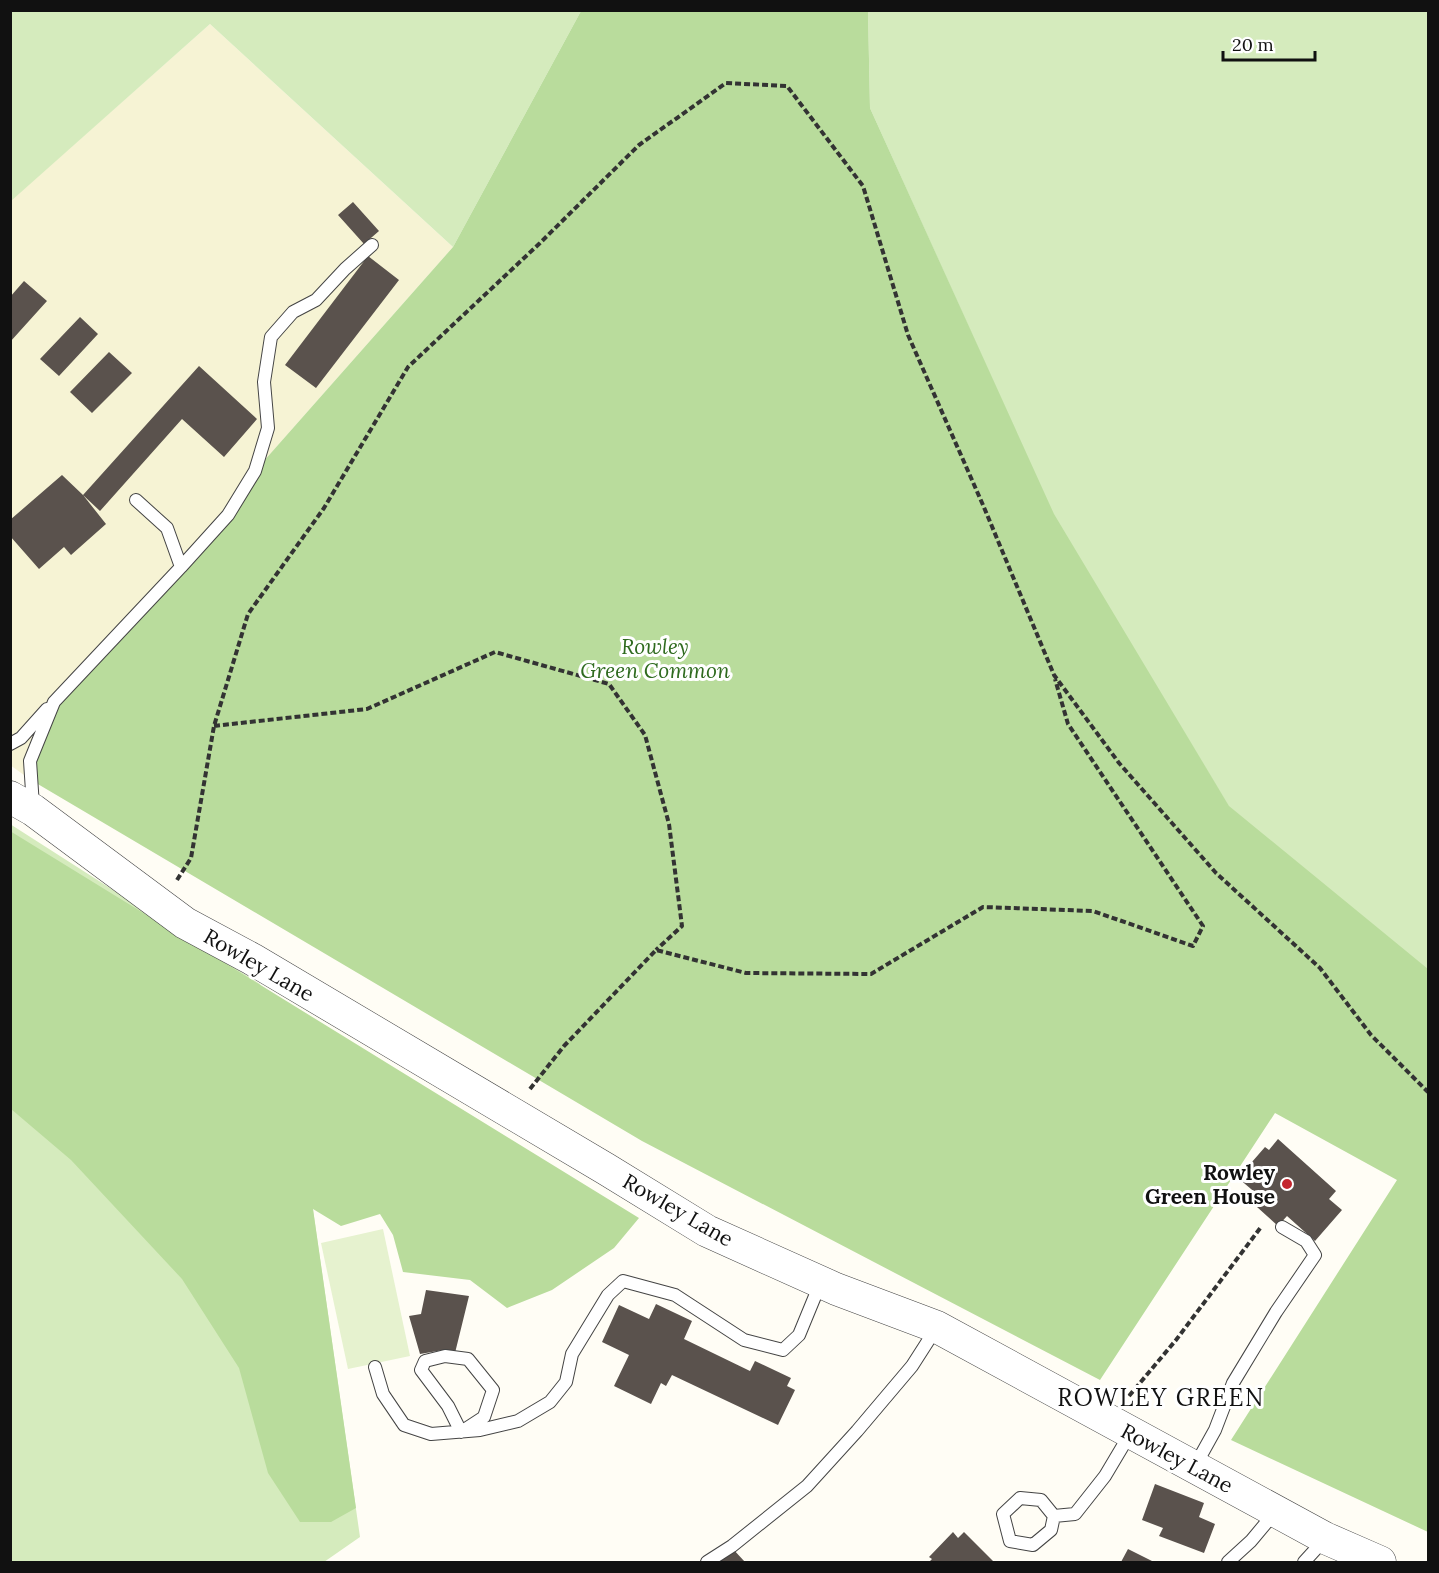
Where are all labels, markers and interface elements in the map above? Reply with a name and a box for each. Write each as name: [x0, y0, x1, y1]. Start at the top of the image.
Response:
scale bar: [1223, 24, 1314, 62]
text: 20 m: [1232, 33, 1274, 56]
park label: Rowley Green Common: [580, 633, 730, 684]
street label: Rowley Lane: [199, 923, 319, 1007]
place label: Rowley Green House: [1145, 1159, 1275, 1210]
street label: Rowley Lane: [618, 1168, 738, 1252]
marker: Rowley Green House: [1280, 1177, 1294, 1191]
district label: ROWLEY GREEN: [1057, 1382, 1265, 1413]
street label: Rowley Lane: [1116, 1417, 1238, 1499]

